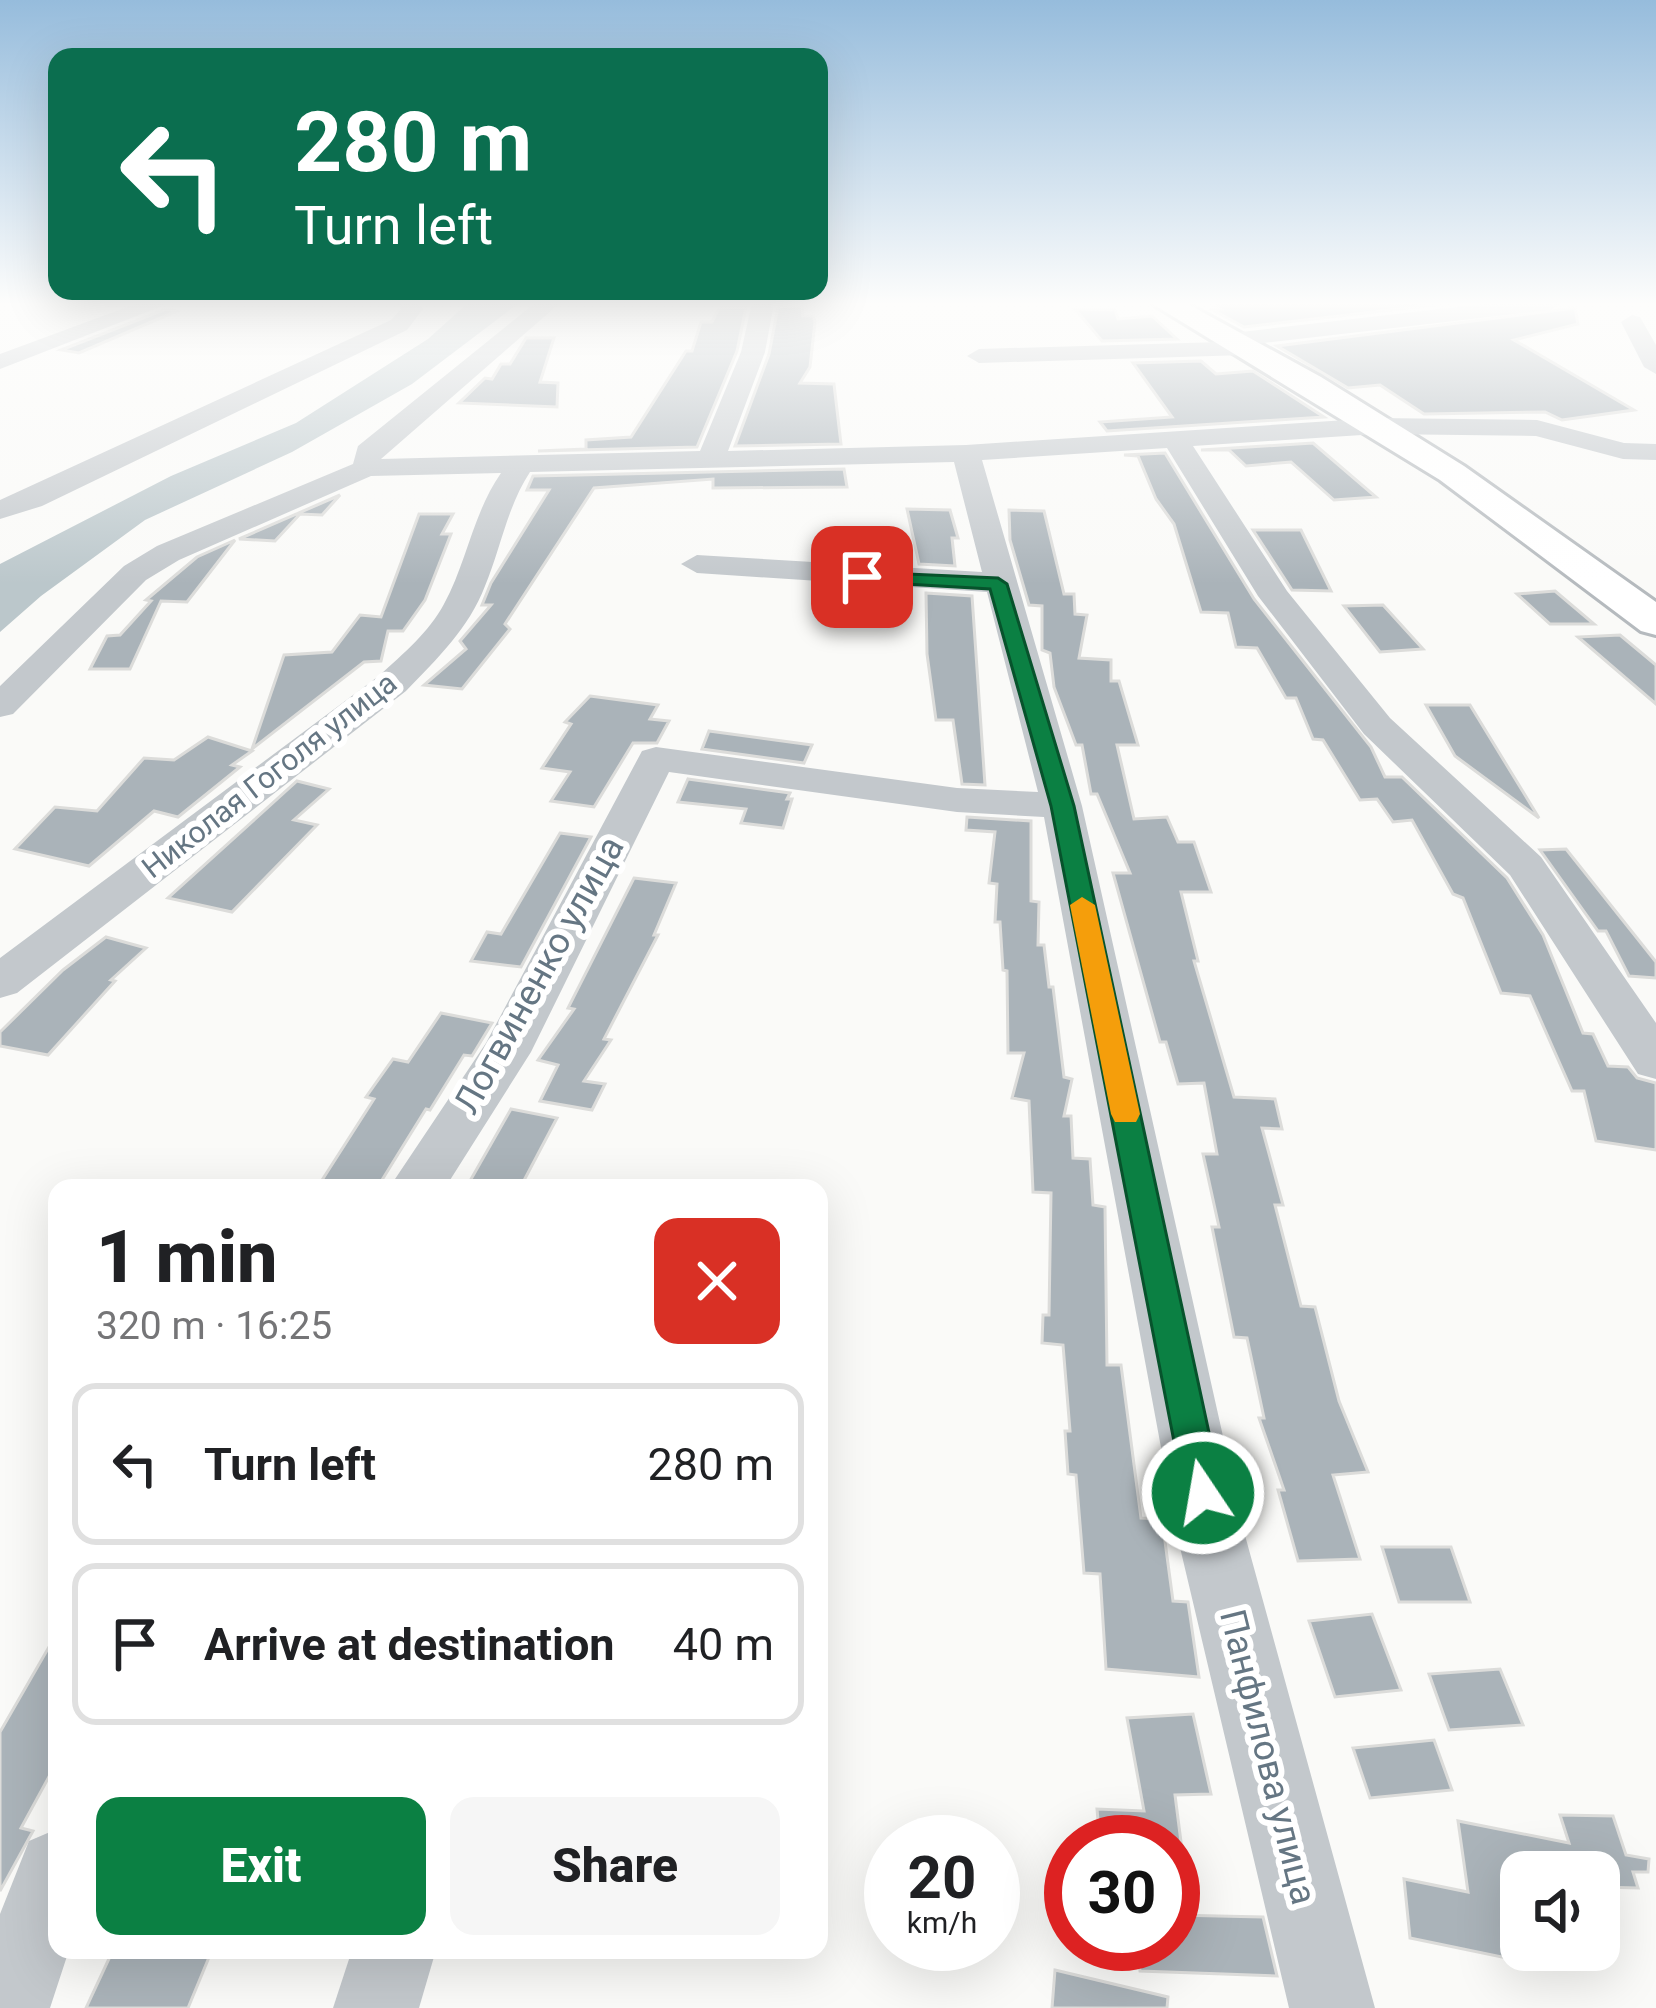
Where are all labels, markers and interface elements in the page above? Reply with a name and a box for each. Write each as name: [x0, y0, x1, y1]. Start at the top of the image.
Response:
text: 280 m: [294, 93, 532, 192]
icon: left: [96, 96, 252, 252]
text: Turn left: [294, 194, 493, 257]
pin: [811, 526, 913, 628]
icon: arrive: [829, 544, 895, 610]
street label: Николая Гоголя улица: [135, 665, 403, 885]
street label: Логвиненко улица: [445, 829, 633, 1121]
text: 1 min: [96, 1215, 278, 1300]
button: close: [654, 1218, 780, 1344]
text: 320 m · 16:25: [96, 1303, 332, 1349]
position arrow: [1140, 1430, 1266, 1556]
icon: left: [102, 1431, 168, 1497]
text: Turn left: [204, 1438, 376, 1491]
text: 280 m: [648, 1438, 774, 1491]
street label: Панфилова улица: [1211, 1605, 1325, 1909]
icon: arrive: [102, 1611, 168, 1677]
text: Arrive at destination: [204, 1618, 615, 1671]
text: 40 m: [673, 1618, 774, 1671]
button: Exit: [96, 1797, 426, 1935]
button: Share: [450, 1797, 780, 1935]
speed limit sign: 30: [1044, 1815, 1200, 1971]
text: 20: [908, 1842, 976, 1913]
map controls: [1500, 1851, 1620, 1971]
button: sound: [1500, 1851, 1620, 1971]
text: km/h: [907, 1905, 977, 1940]

